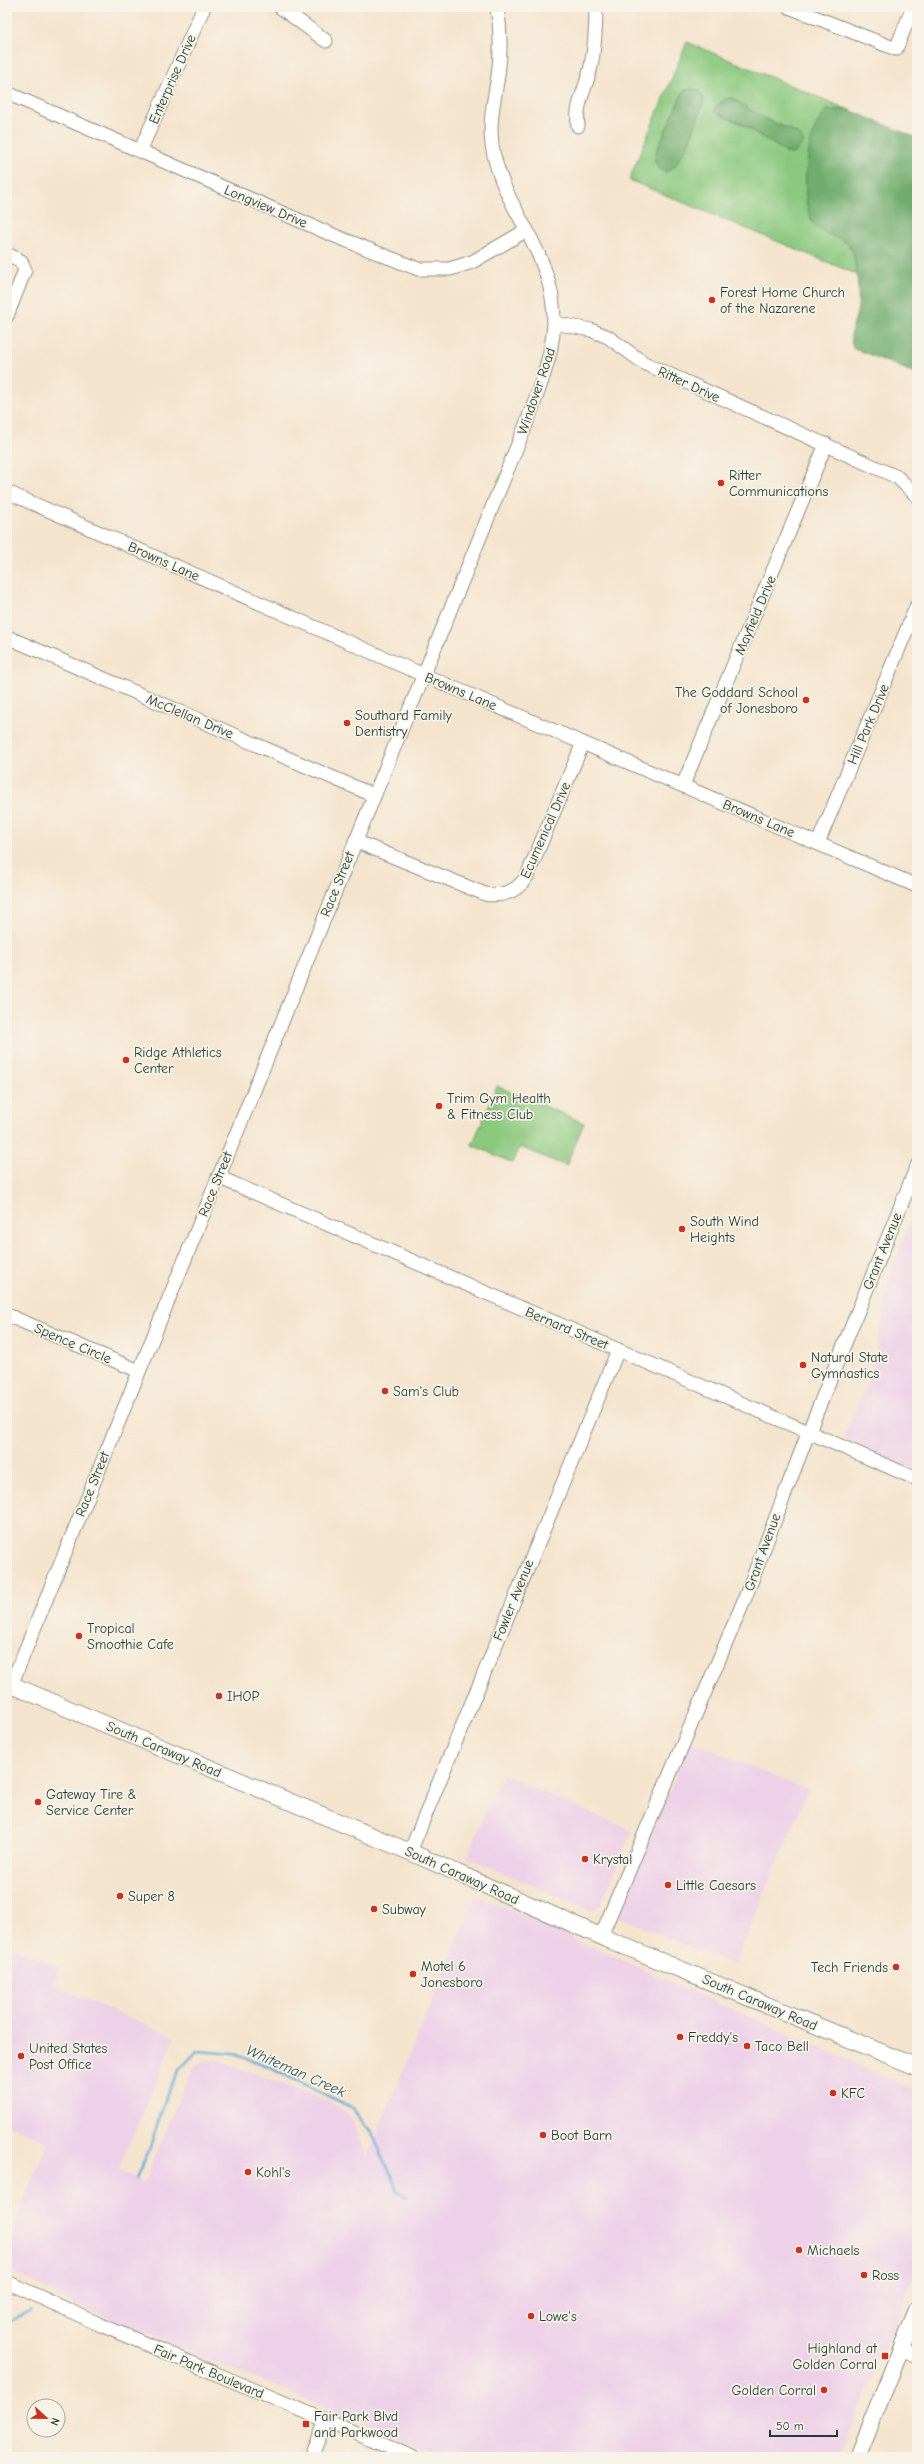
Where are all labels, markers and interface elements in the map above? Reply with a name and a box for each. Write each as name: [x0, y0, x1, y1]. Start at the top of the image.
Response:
street label: Enterprise Drive: [145, 32, 200, 127]
street label: Longview Drive: [222, 181, 310, 232]
place label: Forest Home Church of the Nazarene: [720, 284, 845, 317]
marker: Forest Home Church of the Nazarene: [707, 295, 717, 305]
street label: Windover Road: [514, 345, 559, 437]
street label: Ritter Drive: [655, 363, 723, 406]
place label: Ritter Communications: [729, 467, 829, 500]
marker: Ritter Communications: [716, 478, 726, 488]
street label: Browns Lane: [125, 538, 202, 585]
street label: Mayfield Drive: [731, 573, 780, 657]
street label: Browns Lane: [422, 669, 499, 714]
street label: Hill Park Drive: [844, 681, 893, 767]
place label: The Goddard School of Jonesboro: [675, 684, 798, 717]
street label: McClellan Drive: [144, 690, 236, 742]
marker: The Goddard School of Jonesboro: [801, 695, 811, 705]
place label: Southard Family Dentistry: [355, 707, 453, 740]
marker: Southard Family Dentistry: [342, 718, 352, 728]
street label: Ecumenical Drive: [517, 779, 574, 881]
street label: Browns Lane: [720, 796, 797, 841]
street label: Race Street: [317, 848, 359, 919]
place label: Ridge Athletics Center: [134, 1044, 222, 1077]
marker: Ridge Athletics Center: [121, 1055, 131, 1065]
place label: Trim Gym Health & Fitness Club: [447, 1090, 551, 1123]
marker: Trim Gym Health & Fitness Club: [434, 1101, 444, 1111]
street label: Race Street: [195, 1148, 237, 1219]
street label: Grant Avenue: [859, 1210, 906, 1292]
place label: South Wind Heights: [690, 1213, 759, 1246]
marker: South Wind Heights: [677, 1224, 687, 1234]
street label: Bernard Street: [523, 1303, 612, 1354]
street label: Spence Circle: [32, 1320, 114, 1367]
place label: Natural State Gymnastics: [811, 1349, 888, 1382]
marker: Natural State Gymnastics: [798, 1360, 808, 1370]
place label: Sam's Club: [393, 1383, 459, 1400]
marker: Sam's Club: [380, 1386, 390, 1396]
street label: Race Street: [72, 1448, 114, 1519]
street label: Grant Avenue: [741, 1511, 784, 1593]
street label: Fowler Avenue: [489, 1557, 537, 1643]
place label: Tropical Smoothie Cafe: [87, 1620, 174, 1653]
marker: Tropical Smoothie Cafe: [74, 1631, 84, 1641]
place label: IHOP: [227, 1688, 260, 1705]
marker: IHOP: [214, 1691, 224, 1701]
street label: South Caraway Road: [104, 1718, 224, 1781]
place label: Gateway Tire & Service Center: [46, 1786, 137, 1819]
marker: Gateway Tire & Service Center: [33, 1797, 43, 1807]
street label: South Caraway Road: [402, 1843, 522, 1908]
place label: Krystal: [593, 1851, 632, 1868]
marker: Krystal: [580, 1854, 590, 1864]
place label: Little Caesars: [676, 1877, 756, 1894]
marker: Little Caesars: [663, 1880, 673, 1890]
place label: Super 8: [128, 1888, 175, 1905]
marker: Super 8: [115, 1891, 125, 1901]
place label: Subway: [382, 1901, 427, 1918]
marker: Subway: [369, 1904, 379, 1914]
place label: Motel 6 Jonesboro: [421, 1958, 483, 1991]
place label: Tech Friends: [811, 1959, 888, 1976]
marker: Tech Friends: [891, 1962, 901, 1972]
marker: Motel 6 Jonesboro: [408, 1969, 418, 1979]
street label: South Caraway Road: [700, 1971, 820, 2034]
place label: Freddy's: [688, 2029, 738, 2046]
marker: Freddy's: [675, 2032, 685, 2042]
place label: Taco Bell: [755, 2038, 809, 2055]
place label: United States Post Office: [29, 2040, 107, 2073]
water label: Whiteman Creek: [243, 2041, 349, 2101]
marker: Taco Bell: [742, 2041, 752, 2051]
marker: United States Post Office: [16, 2051, 26, 2061]
place label: KFC: [841, 2085, 866, 2102]
marker: KFC: [828, 2088, 838, 2098]
place label: Boot Barn: [551, 2127, 612, 2144]
marker: Boot Barn: [538, 2130, 548, 2140]
place label: Kohl's: [256, 2164, 291, 2181]
marker: Kohl's: [243, 2167, 253, 2177]
place label: Michaels: [807, 2242, 859, 2259]
marker: Michaels: [794, 2245, 804, 2255]
place label: Ross: [872, 2267, 899, 2284]
marker: Ross: [859, 2270, 869, 2280]
place label: Lowe's: [539, 2308, 577, 2325]
marker: Lowe's: [526, 2311, 536, 2321]
place label: Highland at Golden Corral: [793, 2340, 878, 2373]
street label: Fair Park Boulevard: [151, 2341, 266, 2402]
marker: Highland at Golden Corral: [880, 2351, 890, 2361]
place label: Golden Corral: [732, 2382, 816, 2399]
marker: Golden Corral: [819, 2385, 829, 2395]
north arrow: [26, 2398, 66, 2438]
place label: Fair Park Blvd and Parkwood: [314, 2408, 398, 2441]
scale bar: [770, 2412, 837, 2438]
text: N: [47, 2416, 62, 2427]
marker: Fair Park Blvd and Parkwood: [301, 2419, 311, 2429]
text: 50 m: [776, 2419, 804, 2433]

